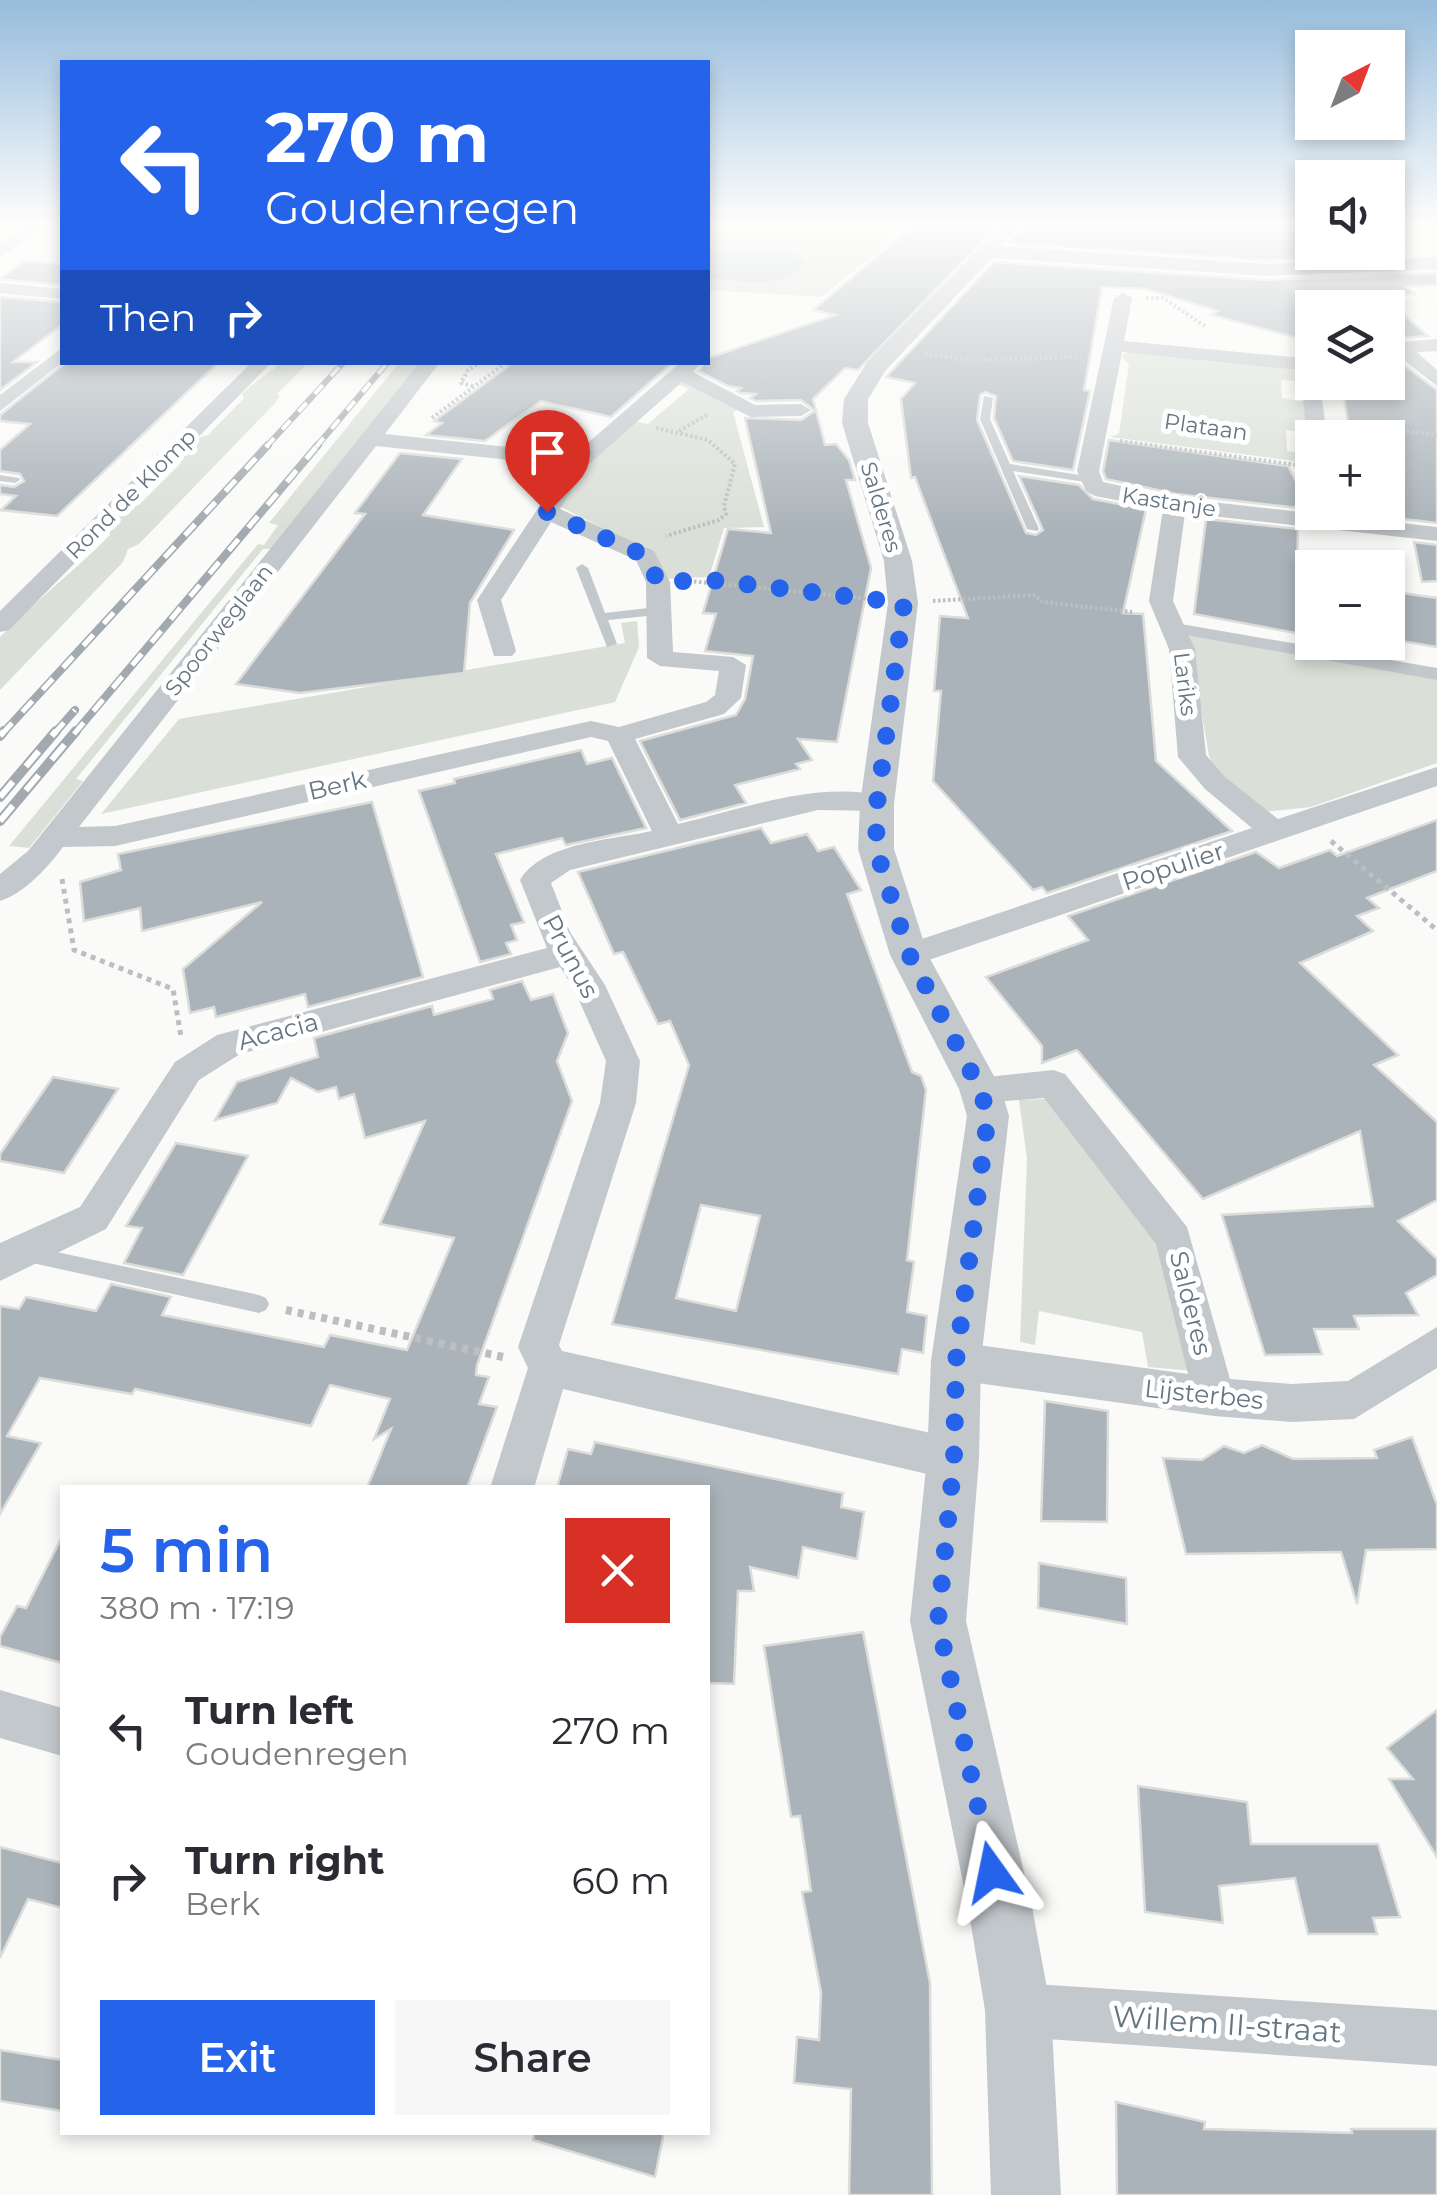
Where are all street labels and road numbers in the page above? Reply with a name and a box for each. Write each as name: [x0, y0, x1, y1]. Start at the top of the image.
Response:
street label: Plataan: [1163, 408, 1249, 446]
street label: Rond de Klomp: [60, 423, 202, 565]
street label: Salderes: [854, 458, 908, 556]
street label: Kastanje: [1120, 481, 1218, 523]
street label: Spoorweglaan: [159, 559, 279, 701]
street label: Lariks: [1168, 651, 1202, 718]
street label: Berk: [305, 764, 369, 806]
street label: Populier: [1118, 835, 1228, 897]
street label: Prunus: [537, 909, 605, 1003]
street label: Acacia: [235, 1006, 321, 1056]
street label: Salderes: [1164, 1248, 1218, 1358]
street label: Lijsterbes: [1143, 1373, 1265, 1415]
street label: Willem II-straat: [1111, 1998, 1343, 2050]

